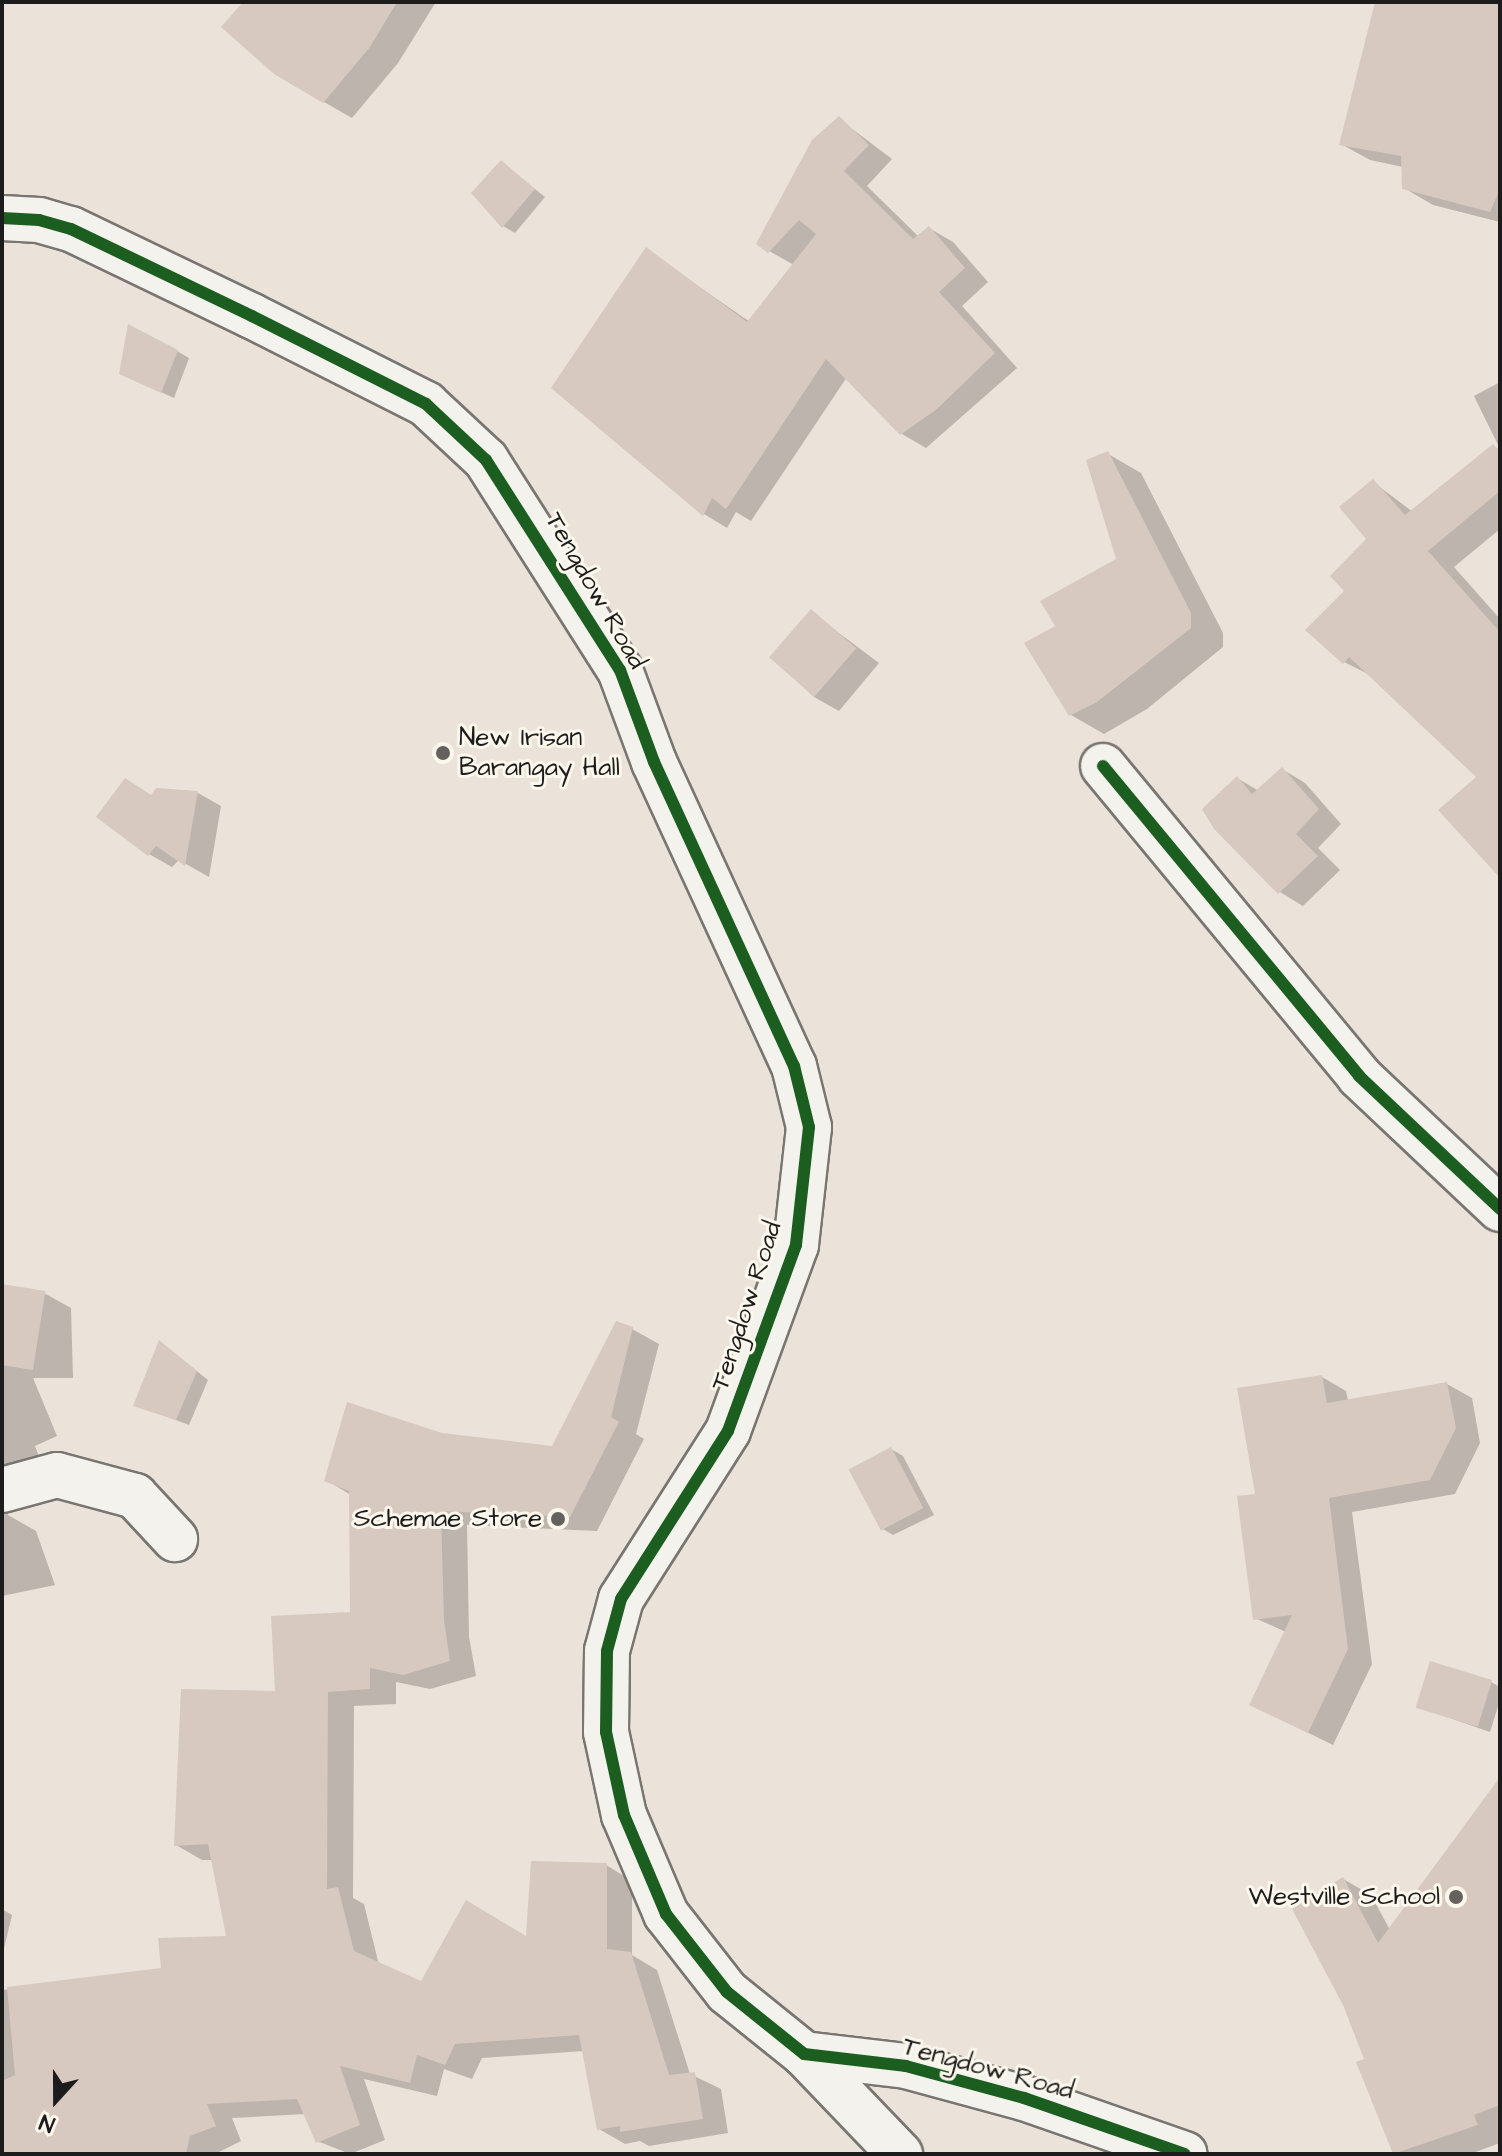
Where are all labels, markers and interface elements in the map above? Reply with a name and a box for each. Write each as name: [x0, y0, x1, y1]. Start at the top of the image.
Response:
street label: Tengdow Road: [538, 507, 652, 675]
place label: New Irisan Barangay Hall: [459, 722, 620, 784]
marker: New Irisan Barangay Hall: [434, 744, 452, 762]
street label: Tengdow Road: [705, 1218, 789, 1394]
place label: Schemae Store: [354, 1503, 542, 1535]
marker: Schemae Store: [549, 1510, 567, 1528]
place label: Westville School: [1248, 1881, 1440, 1913]
marker: Westville School: [1447, 1888, 1465, 1906]
street label: Tengdow Road: [899, 2031, 1077, 2107]
north arrow: [16, 2060, 96, 2140]
text: N: [35, 2106, 59, 2140]

